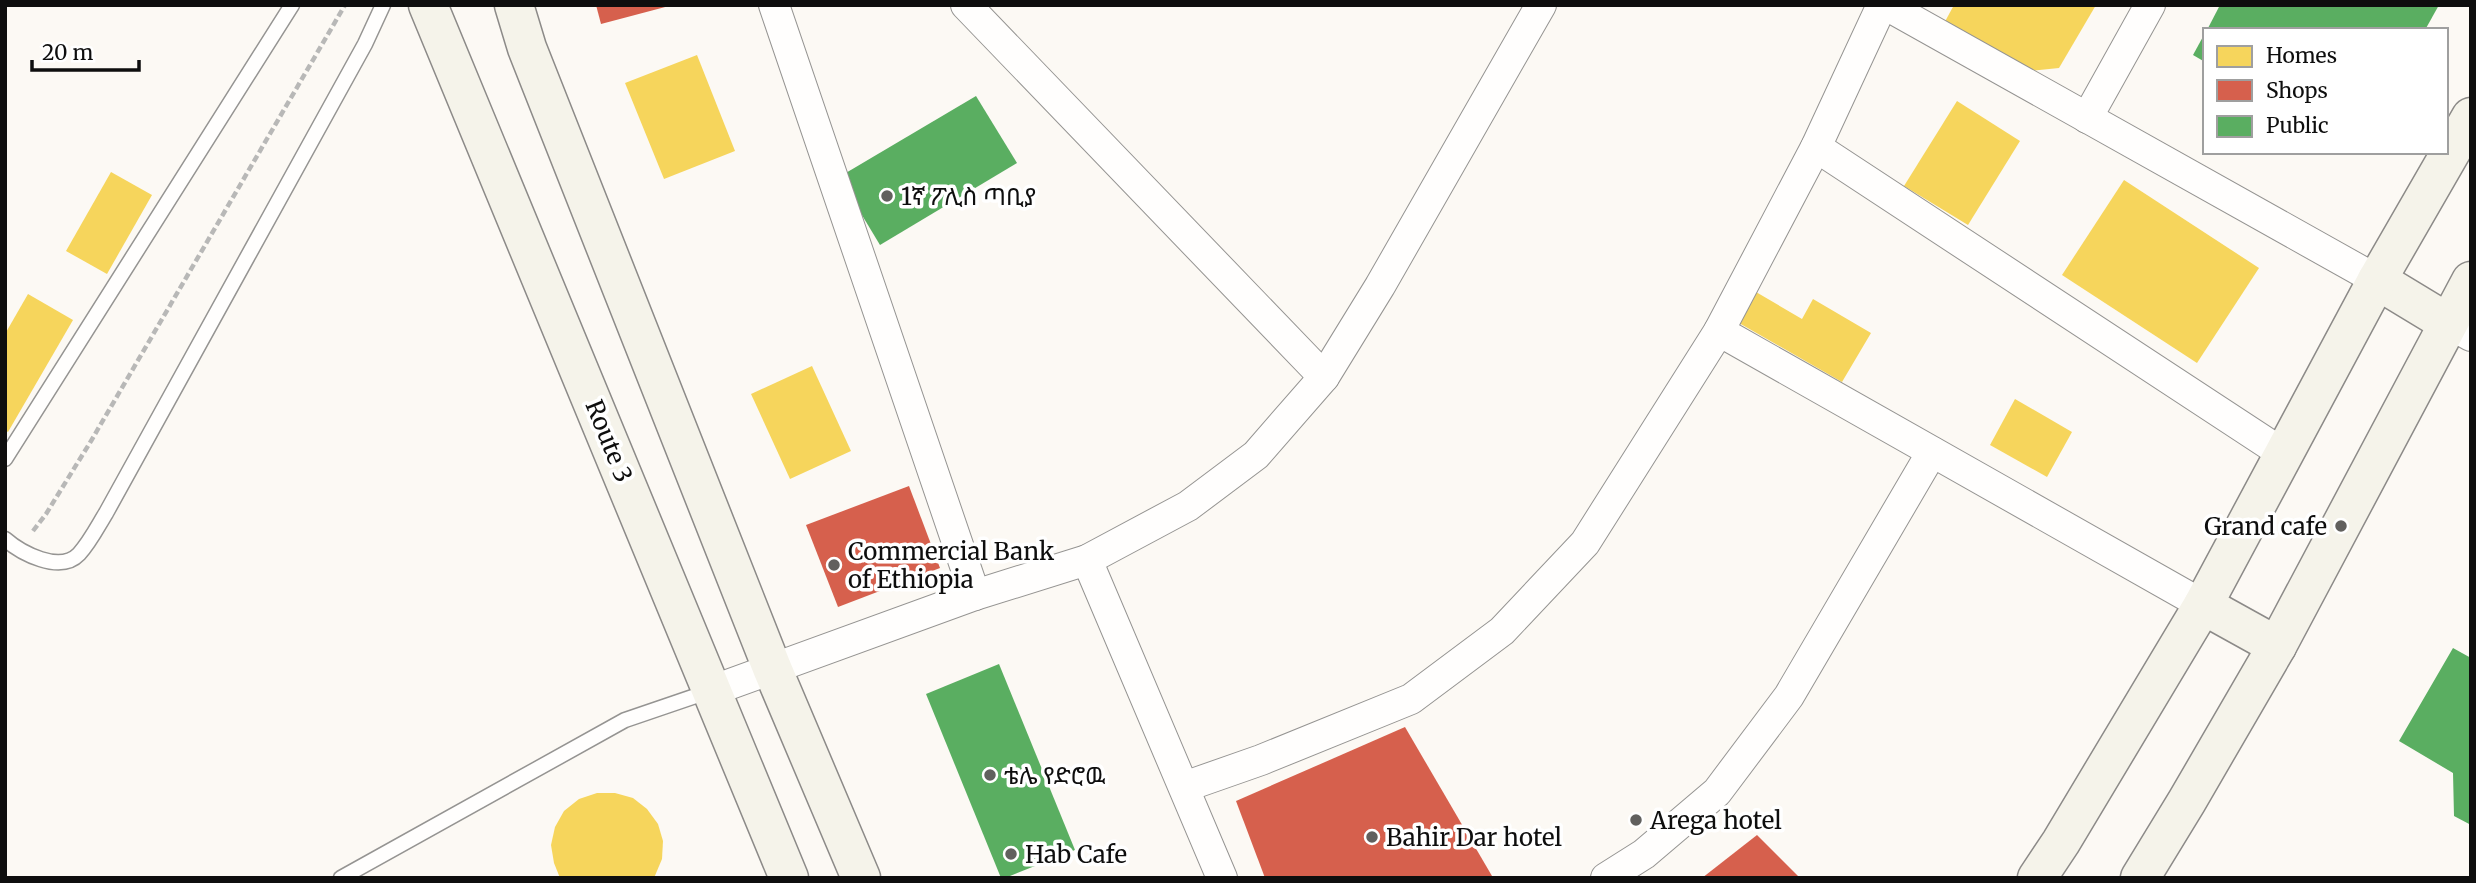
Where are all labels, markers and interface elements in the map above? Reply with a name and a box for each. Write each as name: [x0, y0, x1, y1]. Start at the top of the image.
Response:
scale bar: [32, 28, 138, 72]
legend: [2203, 28, 2448, 154]
text: 20 m: [42, 39, 94, 66]
text: Homes: [2266, 42, 2337, 69]
text: Shops: [2266, 77, 2328, 104]
text: Public: [2266, 112, 2329, 139]
place label: 1ኛ ፖሊስ ጣቢያ: [901, 181, 1036, 212]
marker: 1ኛ ፖሊስ ጣቢያ: [879, 188, 895, 204]
street label: Route 3: [578, 395, 640, 487]
place label: Grand cafe: [2204, 511, 2327, 542]
marker: Grand cafe: [2333, 518, 2349, 534]
place label: Commercial Bank of Ethiopia: [848, 536, 1055, 595]
marker: Commercial Bank of Ethiopia: [826, 557, 842, 573]
place label: ቴሌ የድሮዉ: [1004, 760, 1106, 791]
marker: ቴሌ የድሮዉ: [982, 767, 998, 783]
place label: Arega hotel: [1649, 805, 1782, 836]
marker: Arega hotel: [1628, 812, 1644, 828]
place label: Bahir Dar hotel: [1386, 822, 1562, 853]
marker: Bahir Dar hotel: [1364, 829, 1380, 845]
place label: Hab Cafe: [1025, 839, 1127, 870]
marker: Hab Cafe: [1003, 846, 1019, 862]

